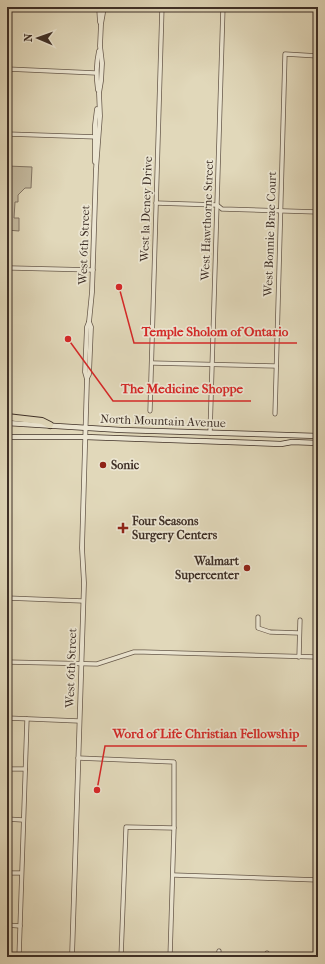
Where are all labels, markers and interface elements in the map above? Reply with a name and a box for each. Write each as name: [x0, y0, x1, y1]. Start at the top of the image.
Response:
north arrow: [18, 18, 58, 58]
text: N: [22, 33, 35, 42]
street label: West la Deney Drive: [137, 156, 155, 263]
street label: West Hawthorne Street: [198, 159, 216, 282]
street label: West Bonnie Brae Court: [261, 170, 279, 298]
street label: West 6th Street: [76, 204, 92, 286]
callout: Temple Sholom of Ontario: [134, 318, 297, 343]
text: Temple Sholom of Ontario: [141, 324, 289, 340]
callout: The Medicine Shoppe: [113, 376, 251, 401]
text: The Medicine Shoppe: [120, 381, 243, 397]
street label: North Mountain Avenue: [100, 412, 226, 430]
place label: Sonic: [111, 458, 140, 472]
marker: Sonic: [98, 460, 108, 470]
place label: Four Seasons Surgery Centers: [131, 514, 218, 543]
marker: Four Seasons Surgery Centers: [117, 522, 129, 534]
place label: Walmart Supercenter: [175, 554, 240, 583]
marker: Walmart Supercenter: [242, 563, 252, 573]
street label: West 6th Street: [63, 627, 79, 709]
callout: Word of Life Christian Fellowship: [105, 721, 307, 746]
text: Word of Life Christian Fellowship: [112, 726, 299, 742]

